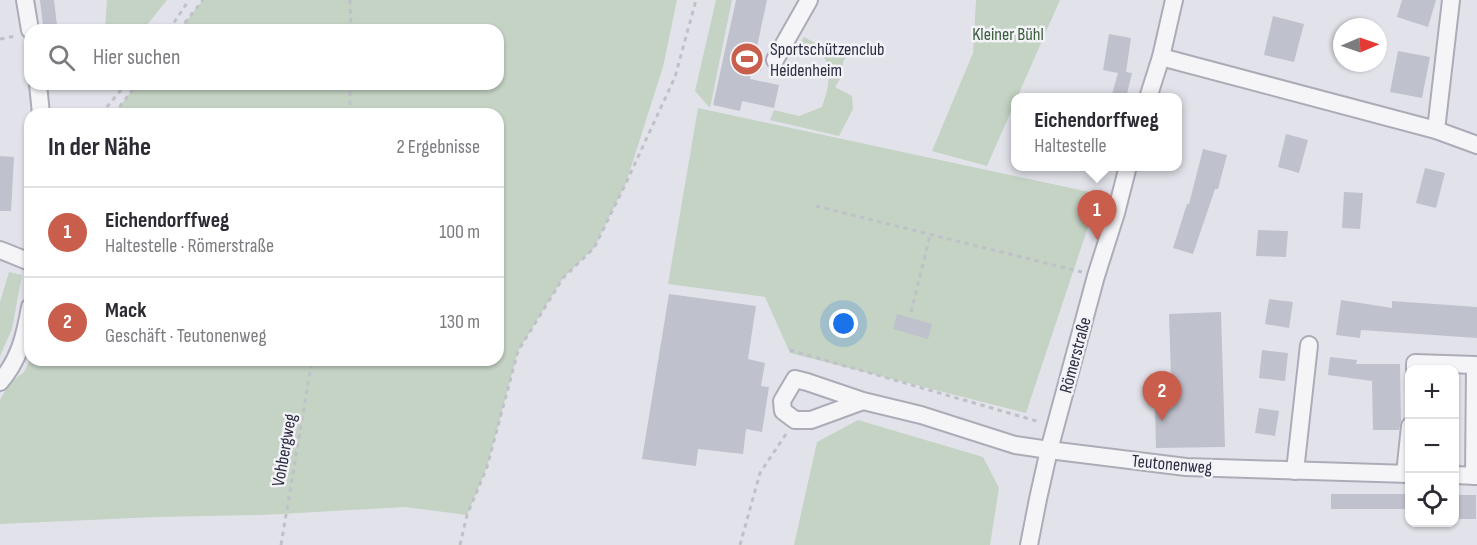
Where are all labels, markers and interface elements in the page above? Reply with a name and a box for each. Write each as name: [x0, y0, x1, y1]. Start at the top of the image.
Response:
north arrow: [1333, 18, 1387, 72]
search box: [24, 24, 504, 90]
park label: Kleiner Bühl: [972, 24, 1044, 45]
place label: Sportschützenclub Heidenheim: [770, 39, 885, 81]
icon: search: [45, 41, 78, 74]
sports icon: Sportschützenclub Heidenheim: [729, 41, 765, 77]
text: Hier suchen: [93, 44, 181, 71]
popup: [1011, 93, 1182, 171]
text: Eichendorffweg: [1034, 107, 1159, 134]
text: In der Nähe: [48, 132, 151, 163]
text: Haltestelle: [1034, 134, 1107, 158]
text: 2 Ergebnisse: [396, 135, 480, 159]
pin: 1: [1078, 190, 1116, 240]
text: Eichendorffweg: [105, 207, 229, 234]
text: 1: [64, 220, 71, 244]
text: 100 m: [439, 220, 480, 244]
text: Haltestelle · Römerstraße: [105, 234, 274, 258]
text: Mack: [105, 297, 146, 324]
your location: [829, 309, 858, 338]
text: 2: [63, 310, 72, 334]
text: 130 m: [440, 310, 480, 334]
street label: Römerstraße: [1055, 315, 1096, 395]
text: Geschäft · Teutonenweg: [105, 324, 266, 348]
map controls: [1405, 365, 1459, 527]
button: +: [1405, 365, 1459, 419]
pin: 2: [1142, 372, 1182, 421]
street label: Vohbergweg: [268, 412, 301, 488]
button: −: [1405, 419, 1459, 473]
street label: Teutonenweg: [1131, 451, 1213, 478]
button: locate: [1405, 473, 1459, 527]

